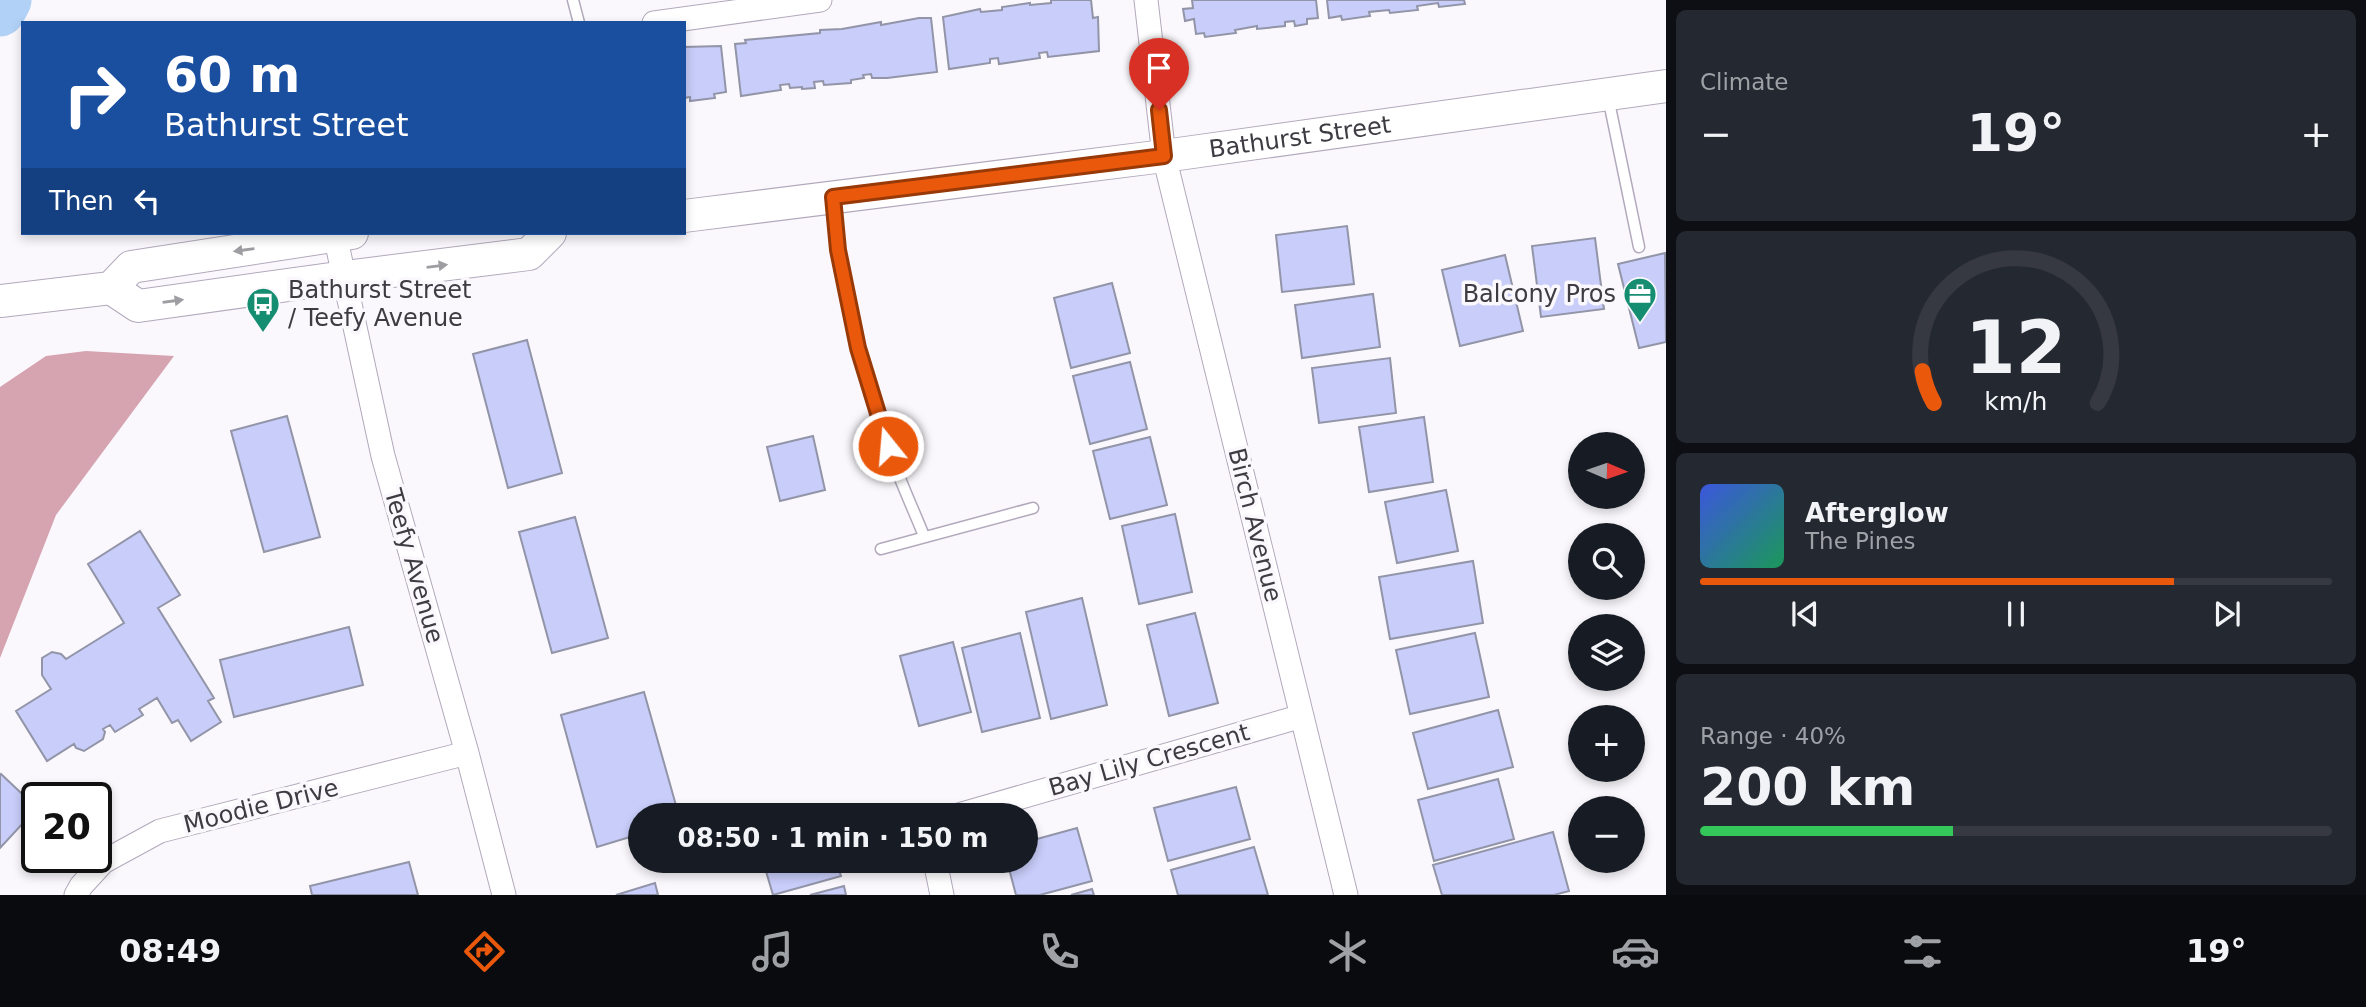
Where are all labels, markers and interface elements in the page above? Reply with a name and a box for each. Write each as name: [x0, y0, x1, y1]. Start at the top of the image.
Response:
pin: [1129, 38, 1189, 110]
text: 60 m: [164, 47, 300, 104]
icon: right: [49, 49, 140, 140]
icon: arrive: [1140, 49, 1178, 87]
text: Climate: [1700, 69, 1789, 95]
text: 19°: [1967, 103, 2065, 163]
text: Bathurst Street: [164, 106, 408, 144]
street label: Bathurst Street: [1207, 111, 1393, 164]
text: −: [1700, 112, 1732, 156]
text: +: [2300, 112, 2332, 156]
icon: left: [128, 182, 166, 220]
text: Then: [49, 186, 114, 216]
one-way arrow: [233, 245, 255, 256]
one-way arrow: [426, 260, 448, 271]
office icon: Balcony Pros: [1621, 275, 1659, 324]
place label: Bathurst Street / Teefy Avenue: [288, 276, 471, 332]
place label: Balcony Pros: [1463, 280, 1616, 308]
bus stop icon: Bathurst Street / Teefy Avenue: [244, 285, 282, 334]
one-way arrow: [162, 296, 184, 307]
text: 12: [1965, 305, 2067, 390]
text: km/h: [1984, 387, 2048, 416]
position arrow: [851, 409, 925, 483]
north arrow: [1568, 432, 1645, 509]
map controls: [1568, 432, 1645, 873]
street label: Birch Avenue: [1222, 445, 1288, 605]
street label: Teefy Avenue: [378, 485, 449, 646]
text: Afterglow: [1805, 498, 1949, 528]
button: search: [1568, 523, 1645, 600]
text: The Pines: [1805, 528, 1916, 554]
icon: previous: [1786, 595, 1824, 633]
icon: pause: [1997, 595, 2035, 633]
icon: next: [2208, 595, 2246, 633]
button: layers: [1568, 614, 1645, 691]
button: +: [1568, 705, 1645, 782]
street label: Bay Lily Crescent: [1045, 718, 1253, 802]
text: Range · 40%: [1700, 723, 1846, 749]
text: 200 km: [1700, 757, 1915, 817]
street label: Moodie Drive: [181, 773, 341, 839]
speed limit sign: 20: [21, 782, 112, 873]
button: −: [1568, 796, 1645, 873]
text: 08:50 · 1 min · 150 m: [678, 823, 988, 853]
icon: directions: [460, 927, 509, 976]
icon: music: [748, 927, 797, 976]
icon: phone: [1035, 927, 1084, 976]
icon: climate: [1323, 927, 1372, 976]
icon: car: [1611, 927, 1660, 976]
icon: filters: [1898, 927, 1947, 976]
text: 08:49: [119, 932, 221, 970]
text: 19°: [2186, 932, 2247, 970]

